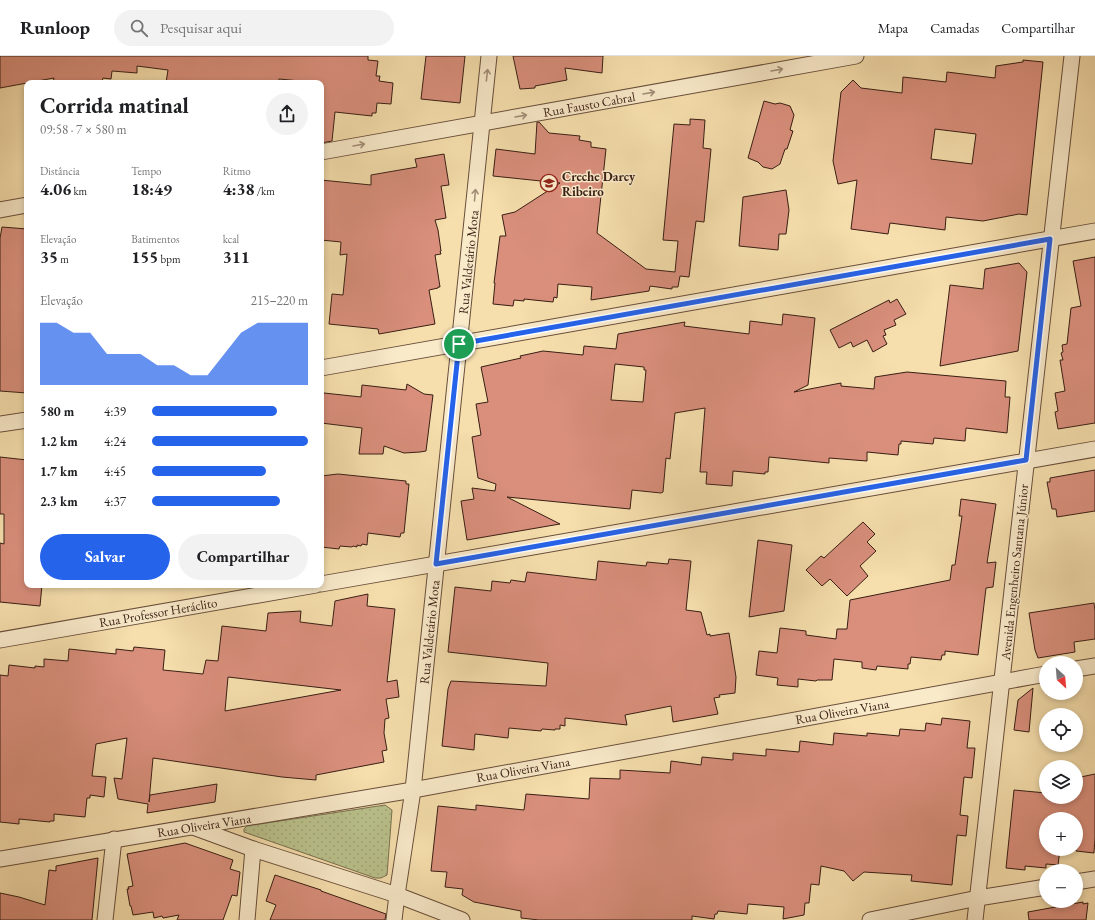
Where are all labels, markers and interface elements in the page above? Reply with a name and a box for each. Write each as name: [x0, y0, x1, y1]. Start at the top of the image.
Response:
search box: [114, 10, 394, 46]
text: Runloop: [20, 15, 90, 40]
icon: search: [128, 17, 150, 39]
text: Pesquisar aqui: [160, 18, 242, 37]
text: Mapa: [878, 19, 908, 37]
text: Camadas: [930, 19, 979, 37]
text: Compartilhar: [1001, 19, 1075, 37]
one-way arrow: [770, 66, 783, 74]
one-way arrow: [484, 69, 491, 82]
street label: Rua Fausto Cabral: [542, 88, 637, 121]
one-way arrow: [642, 89, 655, 97]
text: Corrida matinal: [40, 91, 189, 120]
button: share: [266, 93, 308, 135]
one-way arrow: [514, 112, 527, 120]
text: 09:58 · 7 × 580 m: [40, 121, 127, 138]
one-way arrow: [352, 141, 365, 149]
text: Distância: [40, 164, 80, 178]
text: Tempo: [131, 164, 162, 178]
text: Ritmo: [223, 164, 251, 178]
place label: Creche Darcy Ribeiro: [562, 168, 636, 200]
school or university icon: Creche Darcy Ribeiro: [539, 173, 559, 193]
text: 4.06: [40, 178, 71, 200]
text: 18:49: [131, 178, 172, 200]
text: 4:38: [223, 178, 254, 200]
text: km: [71, 184, 87, 198]
text: /km: [254, 184, 275, 198]
one-way arrow: [472, 189, 479, 202]
street label: Rua Valdetário Mota: [455, 209, 482, 315]
text: Elevação: [40, 232, 76, 246]
text: Batimentos: [131, 232, 179, 246]
text: kcal: [223, 232, 239, 246]
text: 35: [40, 246, 58, 268]
text: 155: [131, 246, 158, 268]
text: 311: [223, 246, 250, 268]
text: m: [58, 252, 69, 266]
text: bpm: [158, 252, 180, 266]
text: Elevação: [40, 292, 83, 309]
text: 215–220 m: [251, 292, 308, 309]
pin: [442, 327, 476, 361]
icon: arrive: [448, 333, 470, 355]
text: 580 m: [40, 403, 74, 420]
text: 4:39: [104, 403, 126, 420]
text: 1.2 km: [40, 433, 78, 450]
text: 4:24: [104, 433, 126, 450]
text: 1.7 km: [40, 463, 78, 480]
text: 4:45: [104, 463, 126, 480]
street label: Avenida Engenheiro Santana Júnior: [997, 482, 1032, 662]
text: 2.3 km: [40, 493, 78, 510]
text: 4:37: [104, 493, 126, 510]
button: Salvar: [40, 534, 170, 580]
button: Compartilhar: [178, 534, 308, 580]
street label: Rua Valdetário Mota: [416, 579, 443, 685]
street label: Rua Professor Heráclito: [98, 594, 219, 631]
north arrow: [1039, 656, 1083, 700]
map controls: [1039, 656, 1083, 908]
street label: Rua Oliveira Viana: [794, 695, 891, 728]
button: locate: [1039, 708, 1083, 752]
street label: Rua Oliveira Viana: [475, 753, 572, 786]
button: layers: [1039, 760, 1083, 804]
street label: Rua Oliveira Viana: [156, 810, 253, 841]
button: +: [1039, 812, 1083, 856]
button: −: [1039, 864, 1083, 908]

